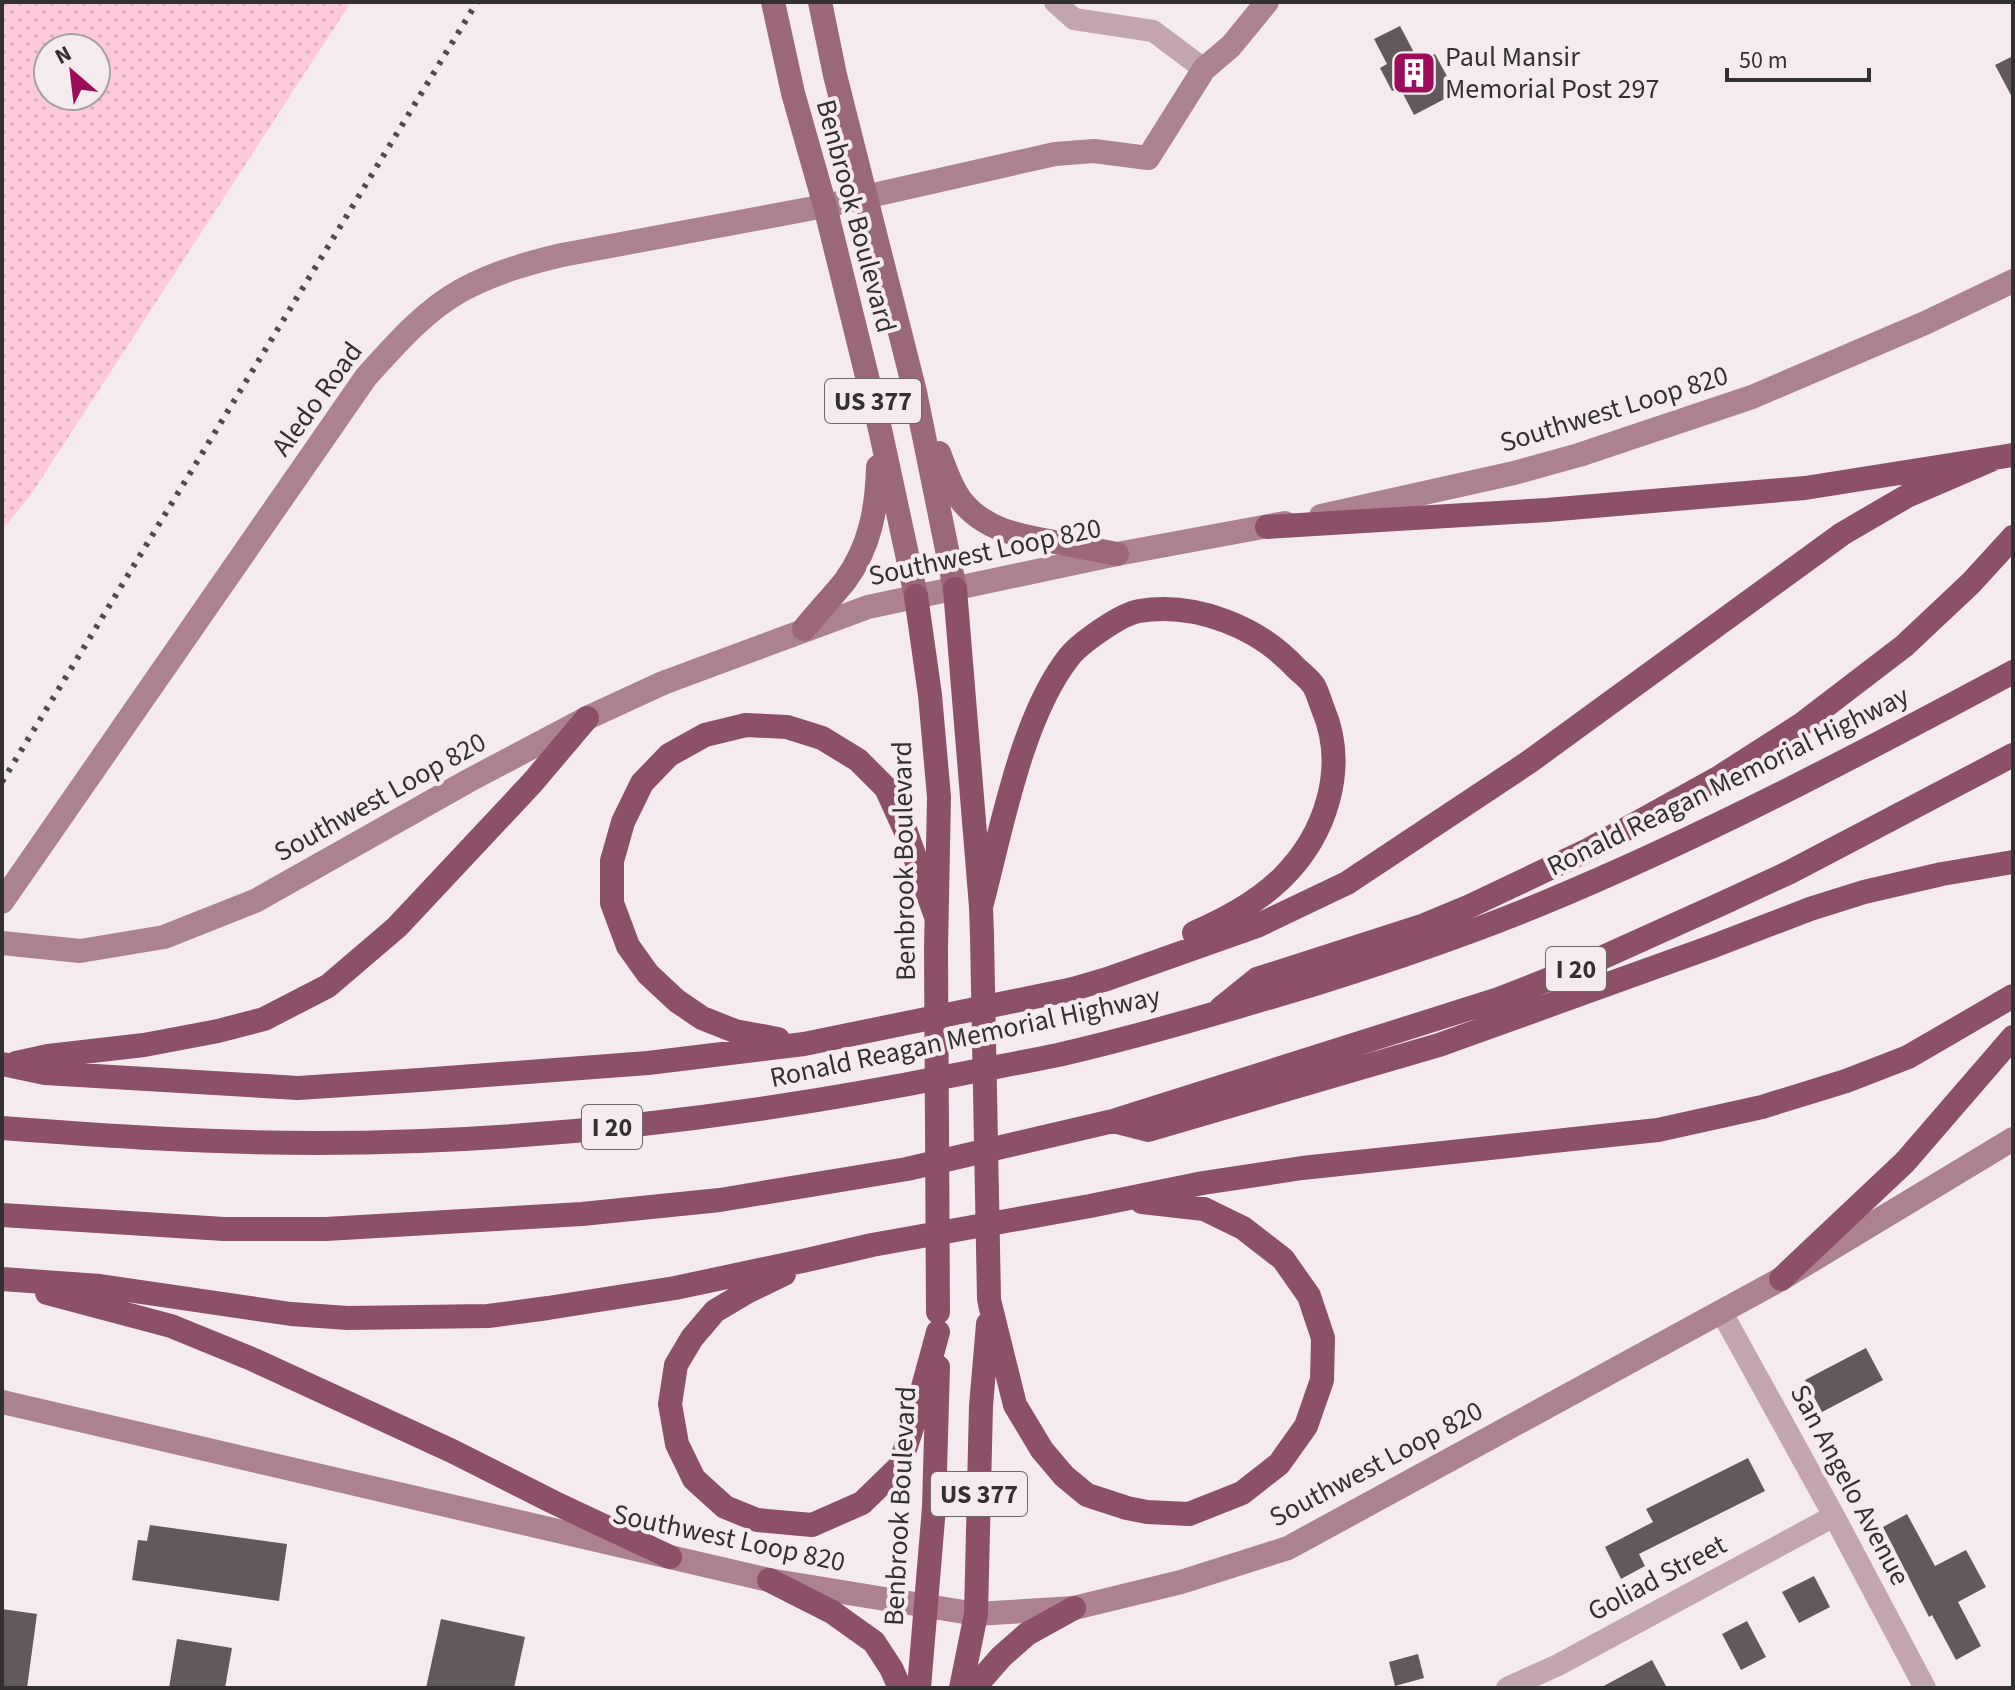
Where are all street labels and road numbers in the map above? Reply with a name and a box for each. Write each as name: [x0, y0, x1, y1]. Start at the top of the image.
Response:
street label: Benbrook Boulevard: [806, 95, 906, 337]
street label: Aledo Road: [262, 334, 372, 464]
street label: Southwest Loop 820: [1495, 355, 1733, 463]
road number: US 377: [825, 379, 921, 423]
street label: Southwest Loop 820: [865, 508, 1105, 596]
street label: Ronald Reagan Memorial Highway: [1540, 676, 1916, 886]
street label: Southwest Loop 820: [267, 722, 493, 872]
street label: Benbrook Boulevard: [882, 741, 926, 981]
road number: I 20: [1546, 947, 1606, 991]
street label: Ronald Reagan Memorial Highway: [766, 976, 1164, 1098]
road number: I 20: [582, 1105, 642, 1149]
street label: San Angelo Avenue: [1780, 1377, 1920, 1593]
street label: Benbrook Boulevard: [874, 1385, 926, 1627]
street label: Southwest Loop 820: [1262, 1391, 1490, 1537]
road number: US 377: [931, 1472, 1027, 1516]
street label: Southwest Loop 820: [609, 1494, 849, 1582]
street label: Goliad Street: [1581, 1524, 1734, 1631]

